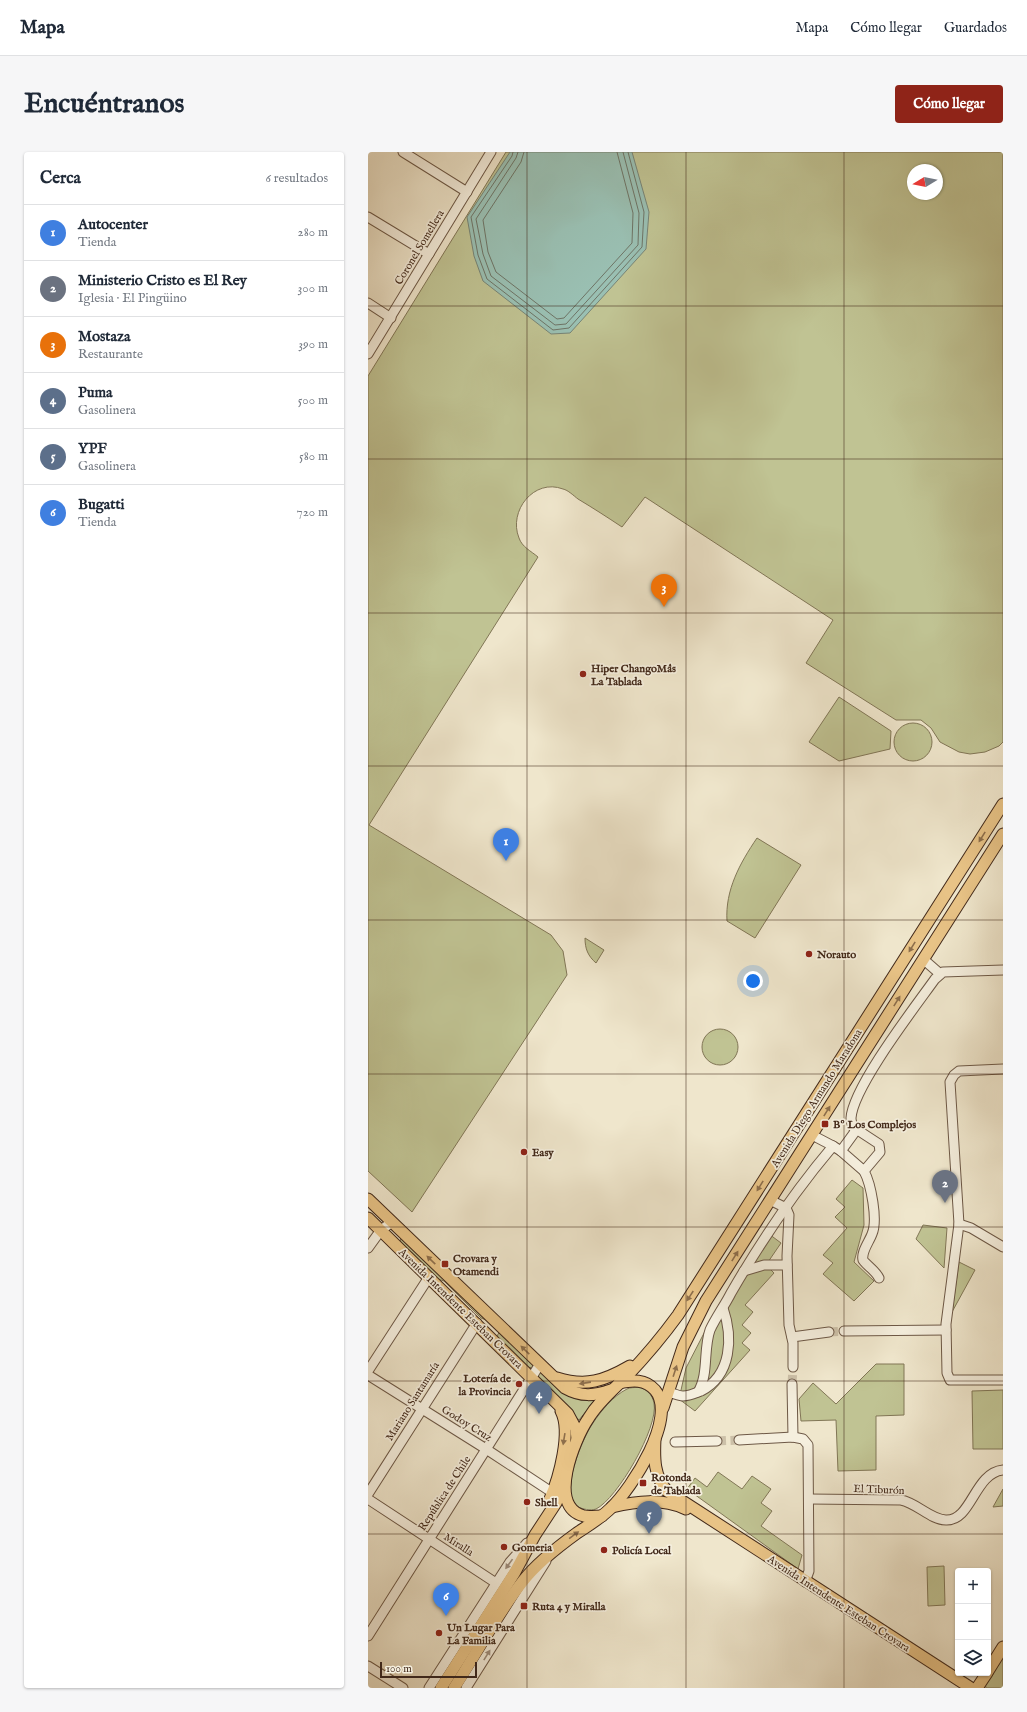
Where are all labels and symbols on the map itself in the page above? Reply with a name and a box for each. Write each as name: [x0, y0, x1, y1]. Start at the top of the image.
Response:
north arrow: [907, 164, 943, 200]
street label: Coronel Somellera: [392, 207, 448, 288]
pin: 3: [651, 574, 677, 607]
place label: Hiper ChangoMâs La Tablada: [590, 662, 676, 689]
marker: Hiper ChangoMâs La Tablada: [578, 669, 588, 679]
pin: 1: [493, 828, 519, 861]
one-way arrow: [978, 832, 986, 842]
one-way arrow: [909, 941, 916, 953]
place label: Norauto: [816, 948, 856, 962]
marker: Norauto: [804, 949, 814, 959]
your location: [743, 971, 763, 991]
one-way arrow: [893, 995, 900, 1007]
street label: Avenida Diego Armando Maradona: [768, 1026, 866, 1171]
one-way arrow: [823, 1106, 831, 1116]
place label: Bº Los Complejos: [833, 1118, 916, 1132]
marker: Bº Los Complejos: [820, 1119, 830, 1129]
place label: Easy: [532, 1146, 554, 1160]
marker: Easy: [519, 1147, 529, 1157]
pin: 2: [932, 1170, 958, 1203]
one-way arrow: [756, 1181, 764, 1192]
street label: Avenida Intendente Esteban Crovara: [395, 1245, 526, 1372]
one-way arrow: [731, 1250, 738, 1262]
place label: Crovara y Otamendi: [453, 1252, 499, 1279]
one-way arrow: [426, 1255, 436, 1265]
marker: Crovara y Otamendi: [440, 1259, 450, 1269]
one-way arrow: [686, 1291, 694, 1301]
one-way arrow: [520, 1345, 530, 1355]
street label: Mariano Santamaría: [383, 1359, 443, 1444]
one-way arrow: [672, 1365, 678, 1377]
place label: Lotería de la Provincia: [458, 1372, 511, 1399]
marker: Lotería de la Provincia: [514, 1379, 524, 1389]
one-way arrow: [579, 1380, 591, 1386]
pin: 4: [526, 1381, 552, 1414]
street label: Godoy Cruz: [439, 1403, 494, 1445]
one-way arrow: [561, 1433, 567, 1445]
street label: República de Chile: [415, 1453, 474, 1534]
place label: Rotonda de Tablada: [651, 1471, 701, 1498]
marker: Rotonda de Tablada: [638, 1478, 648, 1488]
street label: El Tiburón: [853, 1482, 905, 1498]
place label: Shell: [535, 1496, 559, 1510]
marker: Shell: [522, 1497, 532, 1507]
pin: 5: [636, 1501, 662, 1534]
street label: Miralla: [441, 1530, 476, 1560]
one-way arrow: [569, 1531, 580, 1539]
place label: Gomeria: [512, 1541, 552, 1555]
marker: Gomeria: [499, 1542, 509, 1552]
place label: Policía Local: [612, 1544, 672, 1558]
marker: Policía Local: [599, 1545, 609, 1555]
street label: Avenida Intendente Esteban Crovara: [764, 1552, 913, 1655]
one-way arrow: [505, 1559, 513, 1569]
pin: 6: [433, 1583, 459, 1616]
place label: Ruta 4 y Miralla: [532, 1600, 606, 1614]
marker: Ruta 4 y Miralla: [519, 1601, 529, 1611]
place label: Un Lugar Para La Familia: [446, 1621, 515, 1648]
marker: Un Lugar Para La Familia: [434, 1628, 444, 1638]
one-way arrow: [483, 1650, 491, 1660]
scale bar: [380, 1660, 477, 1679]

